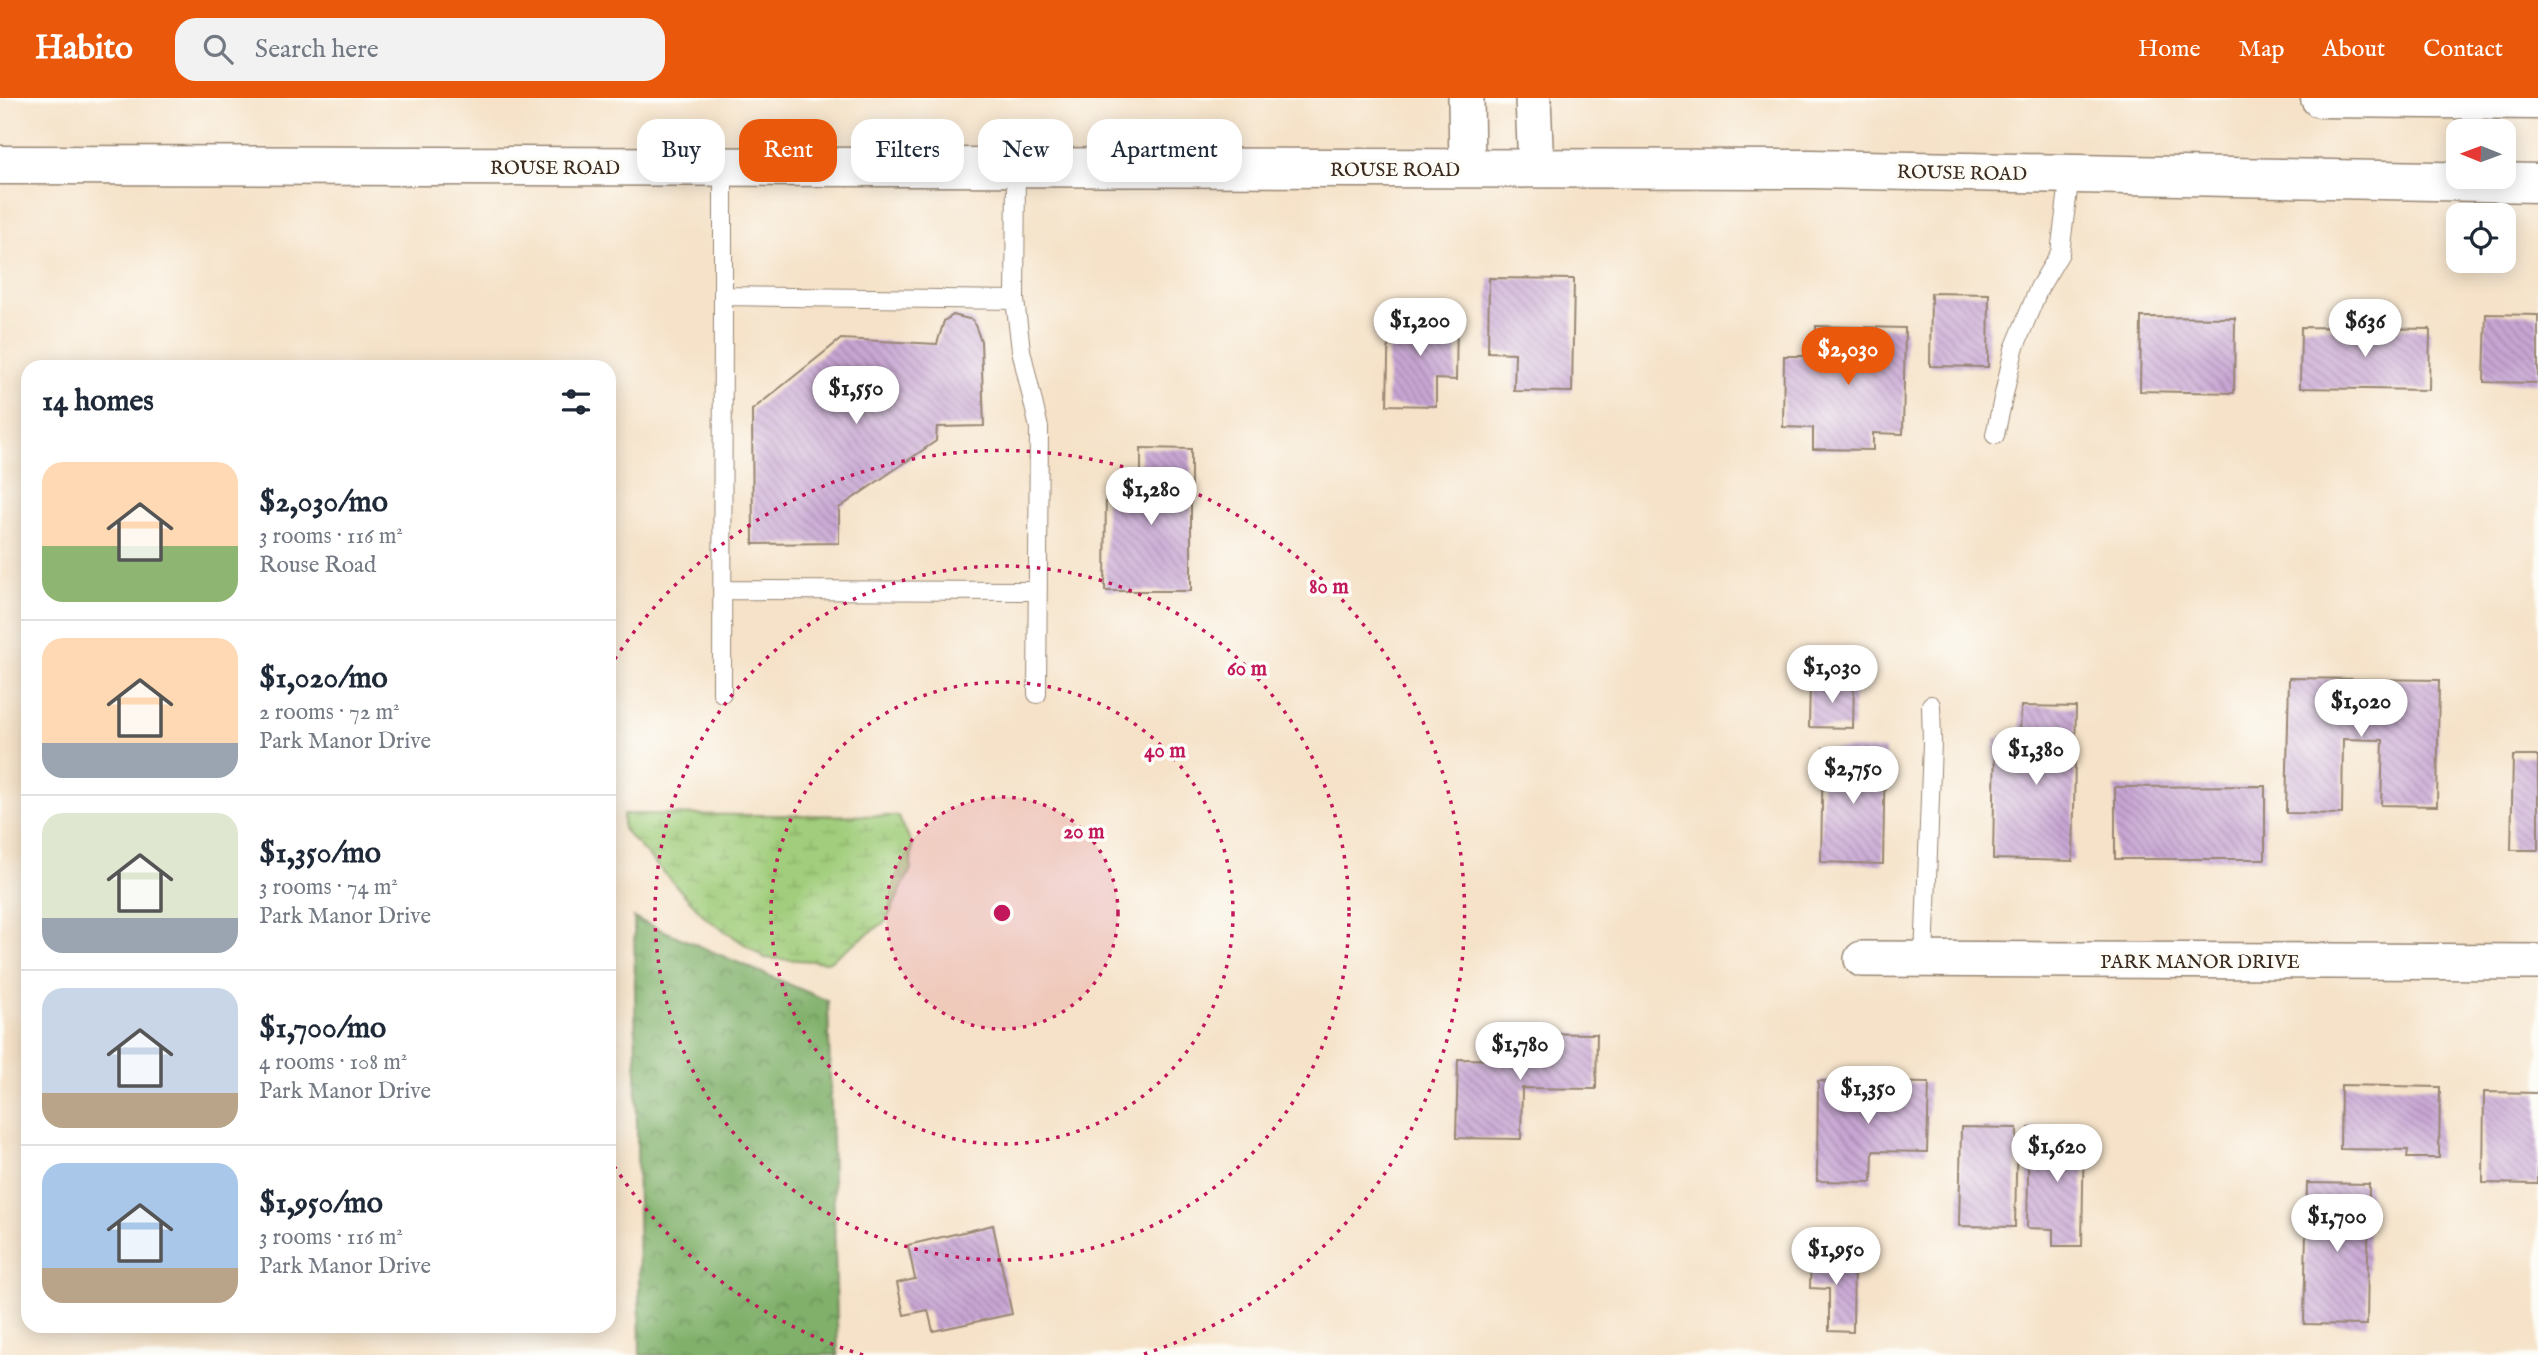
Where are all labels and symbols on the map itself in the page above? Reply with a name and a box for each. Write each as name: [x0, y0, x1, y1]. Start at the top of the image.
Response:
north arrow: [2446, 119, 2516, 189]
street label: ROUSE ROAD: [490, 157, 620, 181]
street label: ROUSE ROAD: [1330, 159, 1460, 183]
street label: ROUSE ROAD: [1897, 161, 2027, 187]
pin: $1,200: [1363, 299, 1477, 358]
pin: $636: [2324, 300, 2406, 359]
pin: $2,030: [1791, 328, 1905, 387]
pin: $1,550: [799, 366, 913, 426]
pin: $1,280: [1094, 468, 1208, 527]
text: 80 m: [1309, 574, 1349, 601]
pin: $1,030: [1775, 646, 1889, 705]
text: 60 m: [1227, 656, 1268, 683]
pin: $1,020: [2304, 680, 2418, 739]
pin: $1,380: [1979, 728, 2093, 787]
text: 40 m: [1144, 738, 1186, 765]
pin: $2,750: [1796, 746, 1910, 806]
text: 20 m: [1064, 819, 1105, 846]
centre of rings: [990, 901, 1014, 925]
street label: PARK MANOR DRIVE: [2100, 951, 2300, 975]
pin: $1,780: [1463, 1023, 1577, 1082]
pin: $1,350: [1811, 1066, 1925, 1126]
pin: $1,620: [2000, 1124, 2114, 1184]
pin: $1,700: [2280, 1194, 2394, 1254]
pin: $1,950: [1779, 1228, 1893, 1287]

